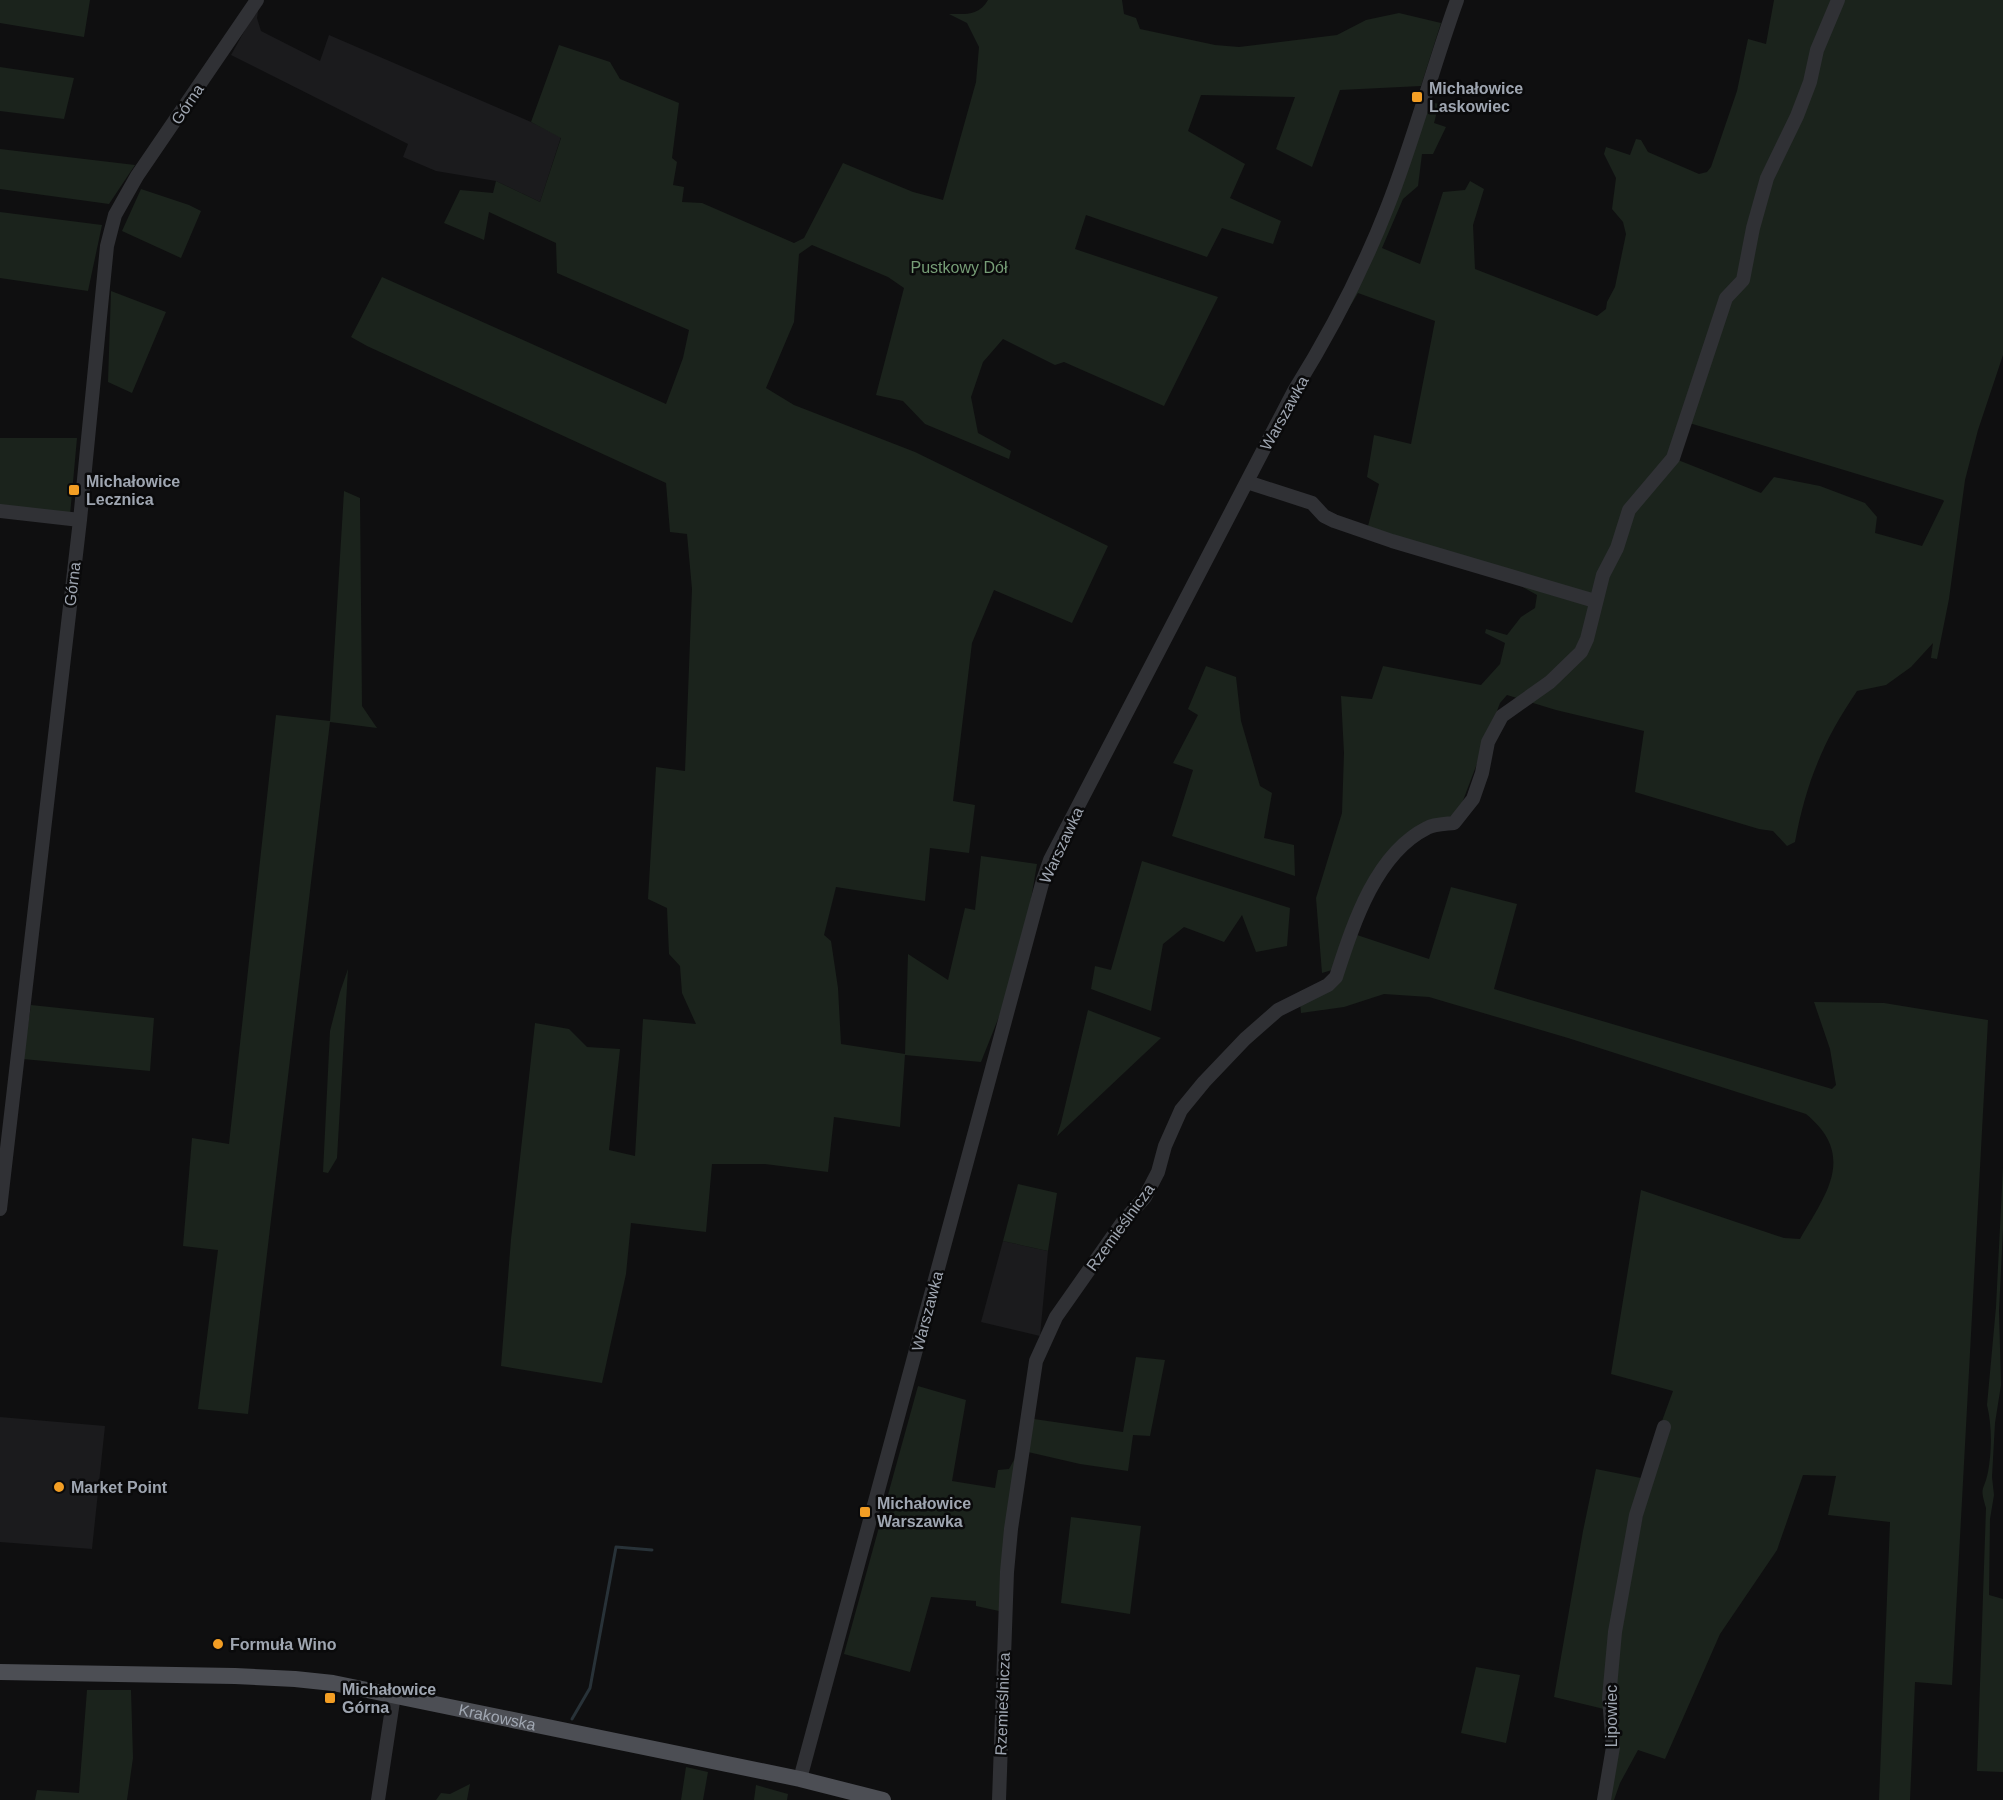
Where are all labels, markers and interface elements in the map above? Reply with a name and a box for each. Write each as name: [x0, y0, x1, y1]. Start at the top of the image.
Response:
place label: Michałowice Laskowiec: [1429, 80, 1523, 115]
street label: Górna: [168, 81, 207, 127]
marker: Michałowice Laskowiec: [1410, 90, 1424, 104]
park label: Pustkowy Dół: [911, 259, 1008, 276]
street label: Warszawka: [1257, 373, 1312, 453]
place label: Michałowice Lecznica: [86, 473, 180, 508]
marker: Michałowice Lecznica: [67, 483, 81, 497]
street label: Górna: [61, 561, 84, 607]
street label: Warszawka: [1036, 804, 1087, 886]
street label: Rzemieślnicza: [1083, 1180, 1158, 1274]
street label: Warszawka: [909, 1269, 946, 1353]
place label: Market Point: [71, 1479, 168, 1496]
marker: Market Point: [52, 1480, 66, 1494]
place label: Michałowice Warszawka: [877, 1495, 971, 1530]
marker: Michałowice Warszawka: [858, 1505, 872, 1519]
place label: Formuła Wino: [230, 1636, 337, 1653]
marker: Formuła Wino: [211, 1637, 225, 1651]
street label: Rzemieślnicza: [992, 1652, 1013, 1756]
place label: Michałowice Górna: [342, 1681, 436, 1716]
street label: Lipowiec: [1603, 1685, 1620, 1747]
marker: Michałowice Górna: [323, 1691, 337, 1705]
street label: Krakowska: [457, 1701, 537, 1733]

